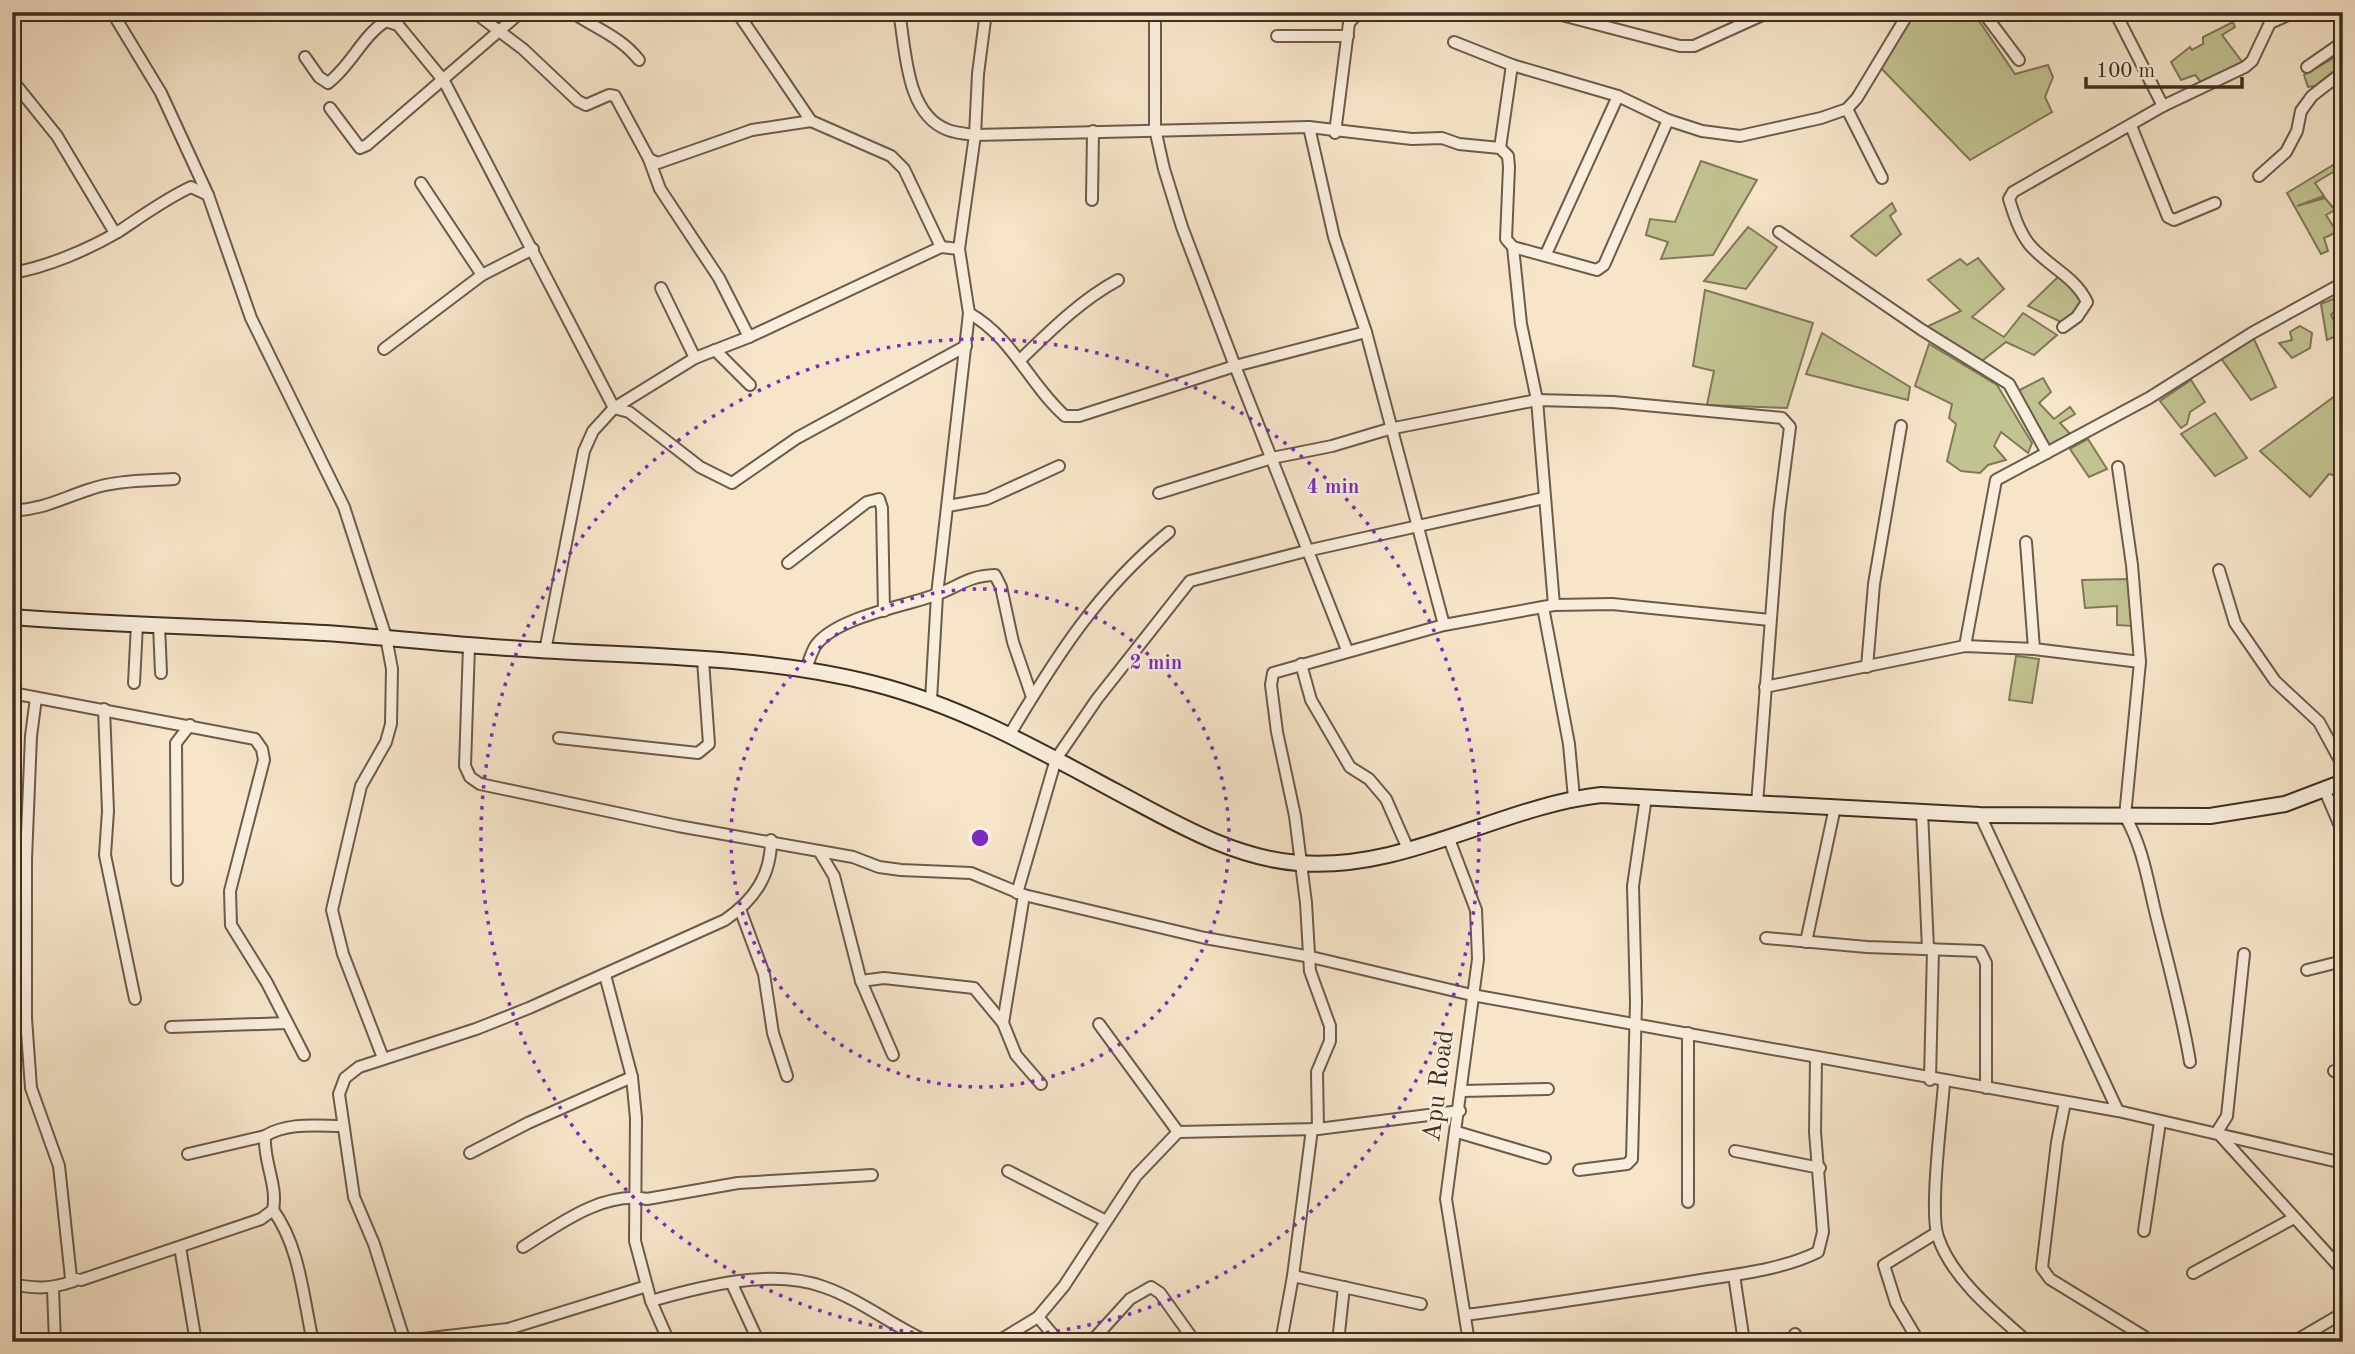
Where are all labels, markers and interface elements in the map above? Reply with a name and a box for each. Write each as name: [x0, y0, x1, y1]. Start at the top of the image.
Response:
scale bar: [2086, 46, 2241, 90]
text: 100 m: [2096, 61, 2155, 82]
text: 4 min: [1307, 477, 1359, 498]
text: 2 min: [1130, 653, 1182, 674]
centre of rings: [968, 826, 992, 850]
street label: Apu Road: [1419, 1029, 1459, 1143]

